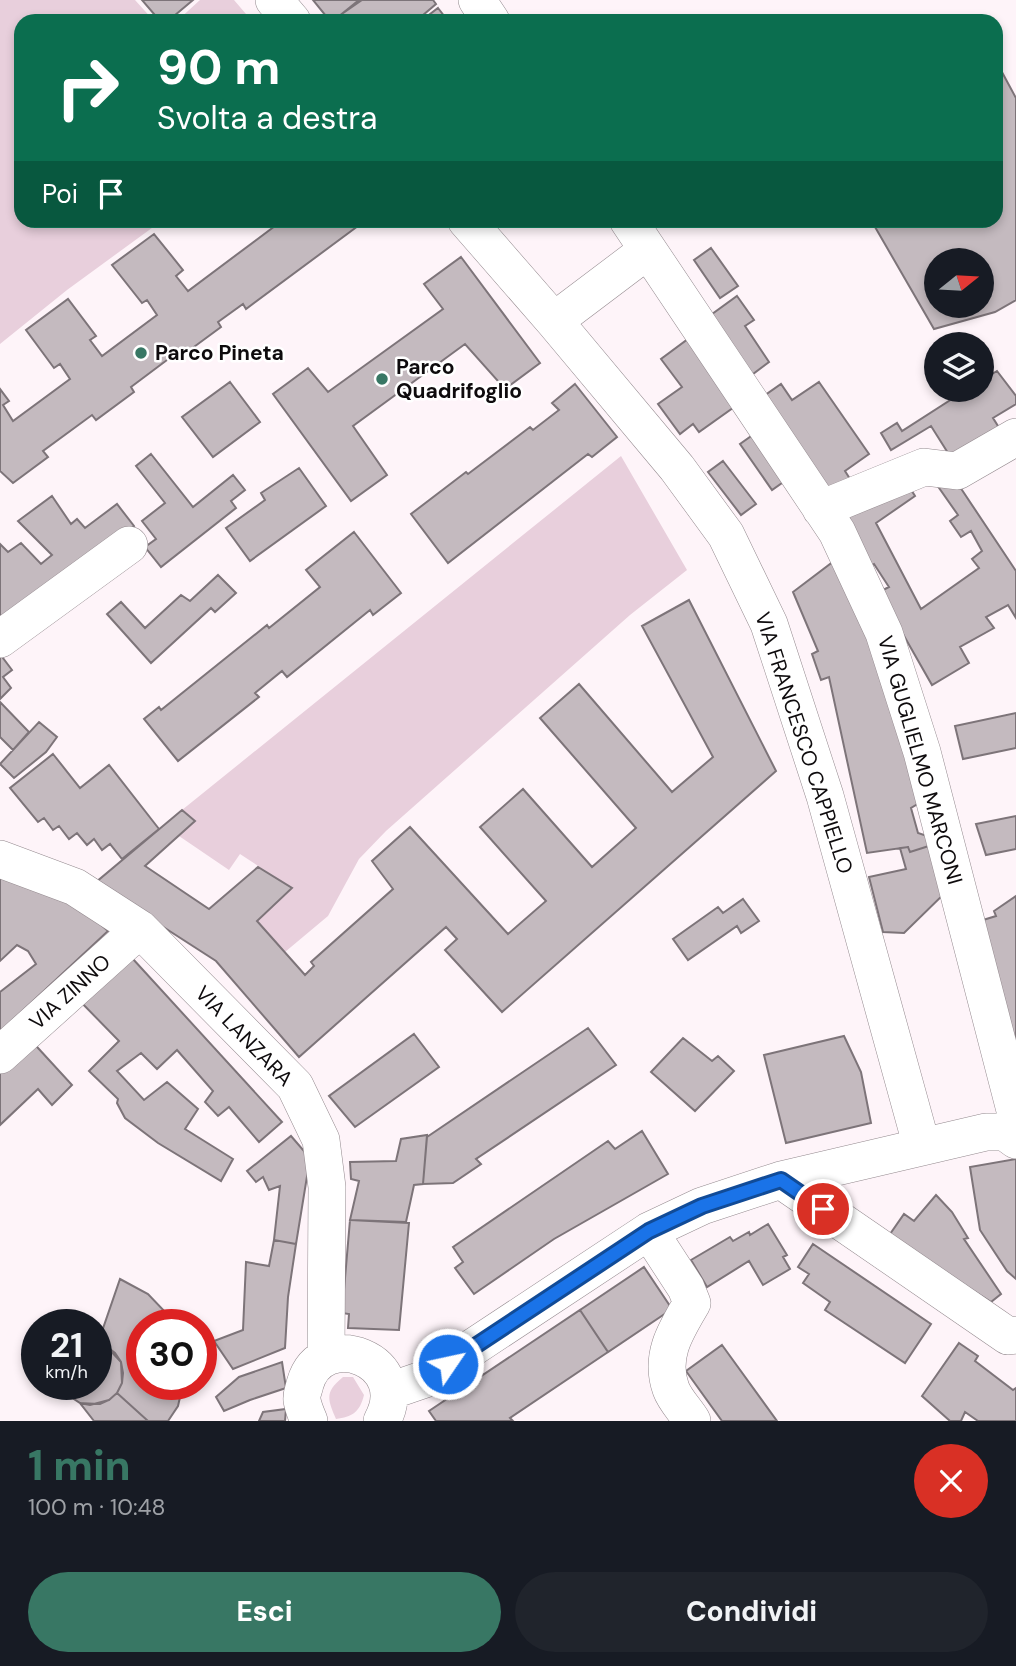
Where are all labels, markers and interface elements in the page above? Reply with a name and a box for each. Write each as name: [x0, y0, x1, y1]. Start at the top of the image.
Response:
text: 90 m: [157, 35, 280, 99]
icon: right: [42, 42, 133, 133]
text: Svolta a destra: [157, 97, 378, 139]
icon: arrive: [92, 175, 130, 213]
text: Poi: [42, 177, 78, 211]
north arrow: [924, 248, 994, 318]
map controls: [924, 248, 994, 402]
button: layers: [924, 332, 994, 402]
place label: Parco Pineta: [155, 339, 284, 367]
marker: Parco Pineta: [133, 345, 149, 361]
place label: Parco Quadrifoglio: [396, 353, 522, 405]
marker: Parco Quadrifoglio: [374, 371, 390, 387]
street label: VIA FRANCESCO CAPPIELLO: [748, 609, 860, 877]
street label: VIA GUGLIELMO MARCONI: [871, 632, 969, 888]
street label: VIA ZINNO: [23, 948, 117, 1036]
street label: VIA LANZARA: [189, 980, 299, 1092]
pin: [793, 1179, 853, 1239]
icon: arrive: [804, 1190, 842, 1228]
speed limit sign: 30: [126, 1309, 217, 1400]
text: 21: [50, 1322, 83, 1368]
position arrow: [411, 1327, 485, 1401]
text: km/h: [45, 1360, 88, 1384]
text: 1 min: [28, 1438, 131, 1493]
button: close: [914, 1444, 988, 1518]
text: 100 m · 10:48: [28, 1492, 166, 1522]
button: Esci: [28, 1572, 501, 1652]
button: Condividi: [515, 1572, 988, 1652]

